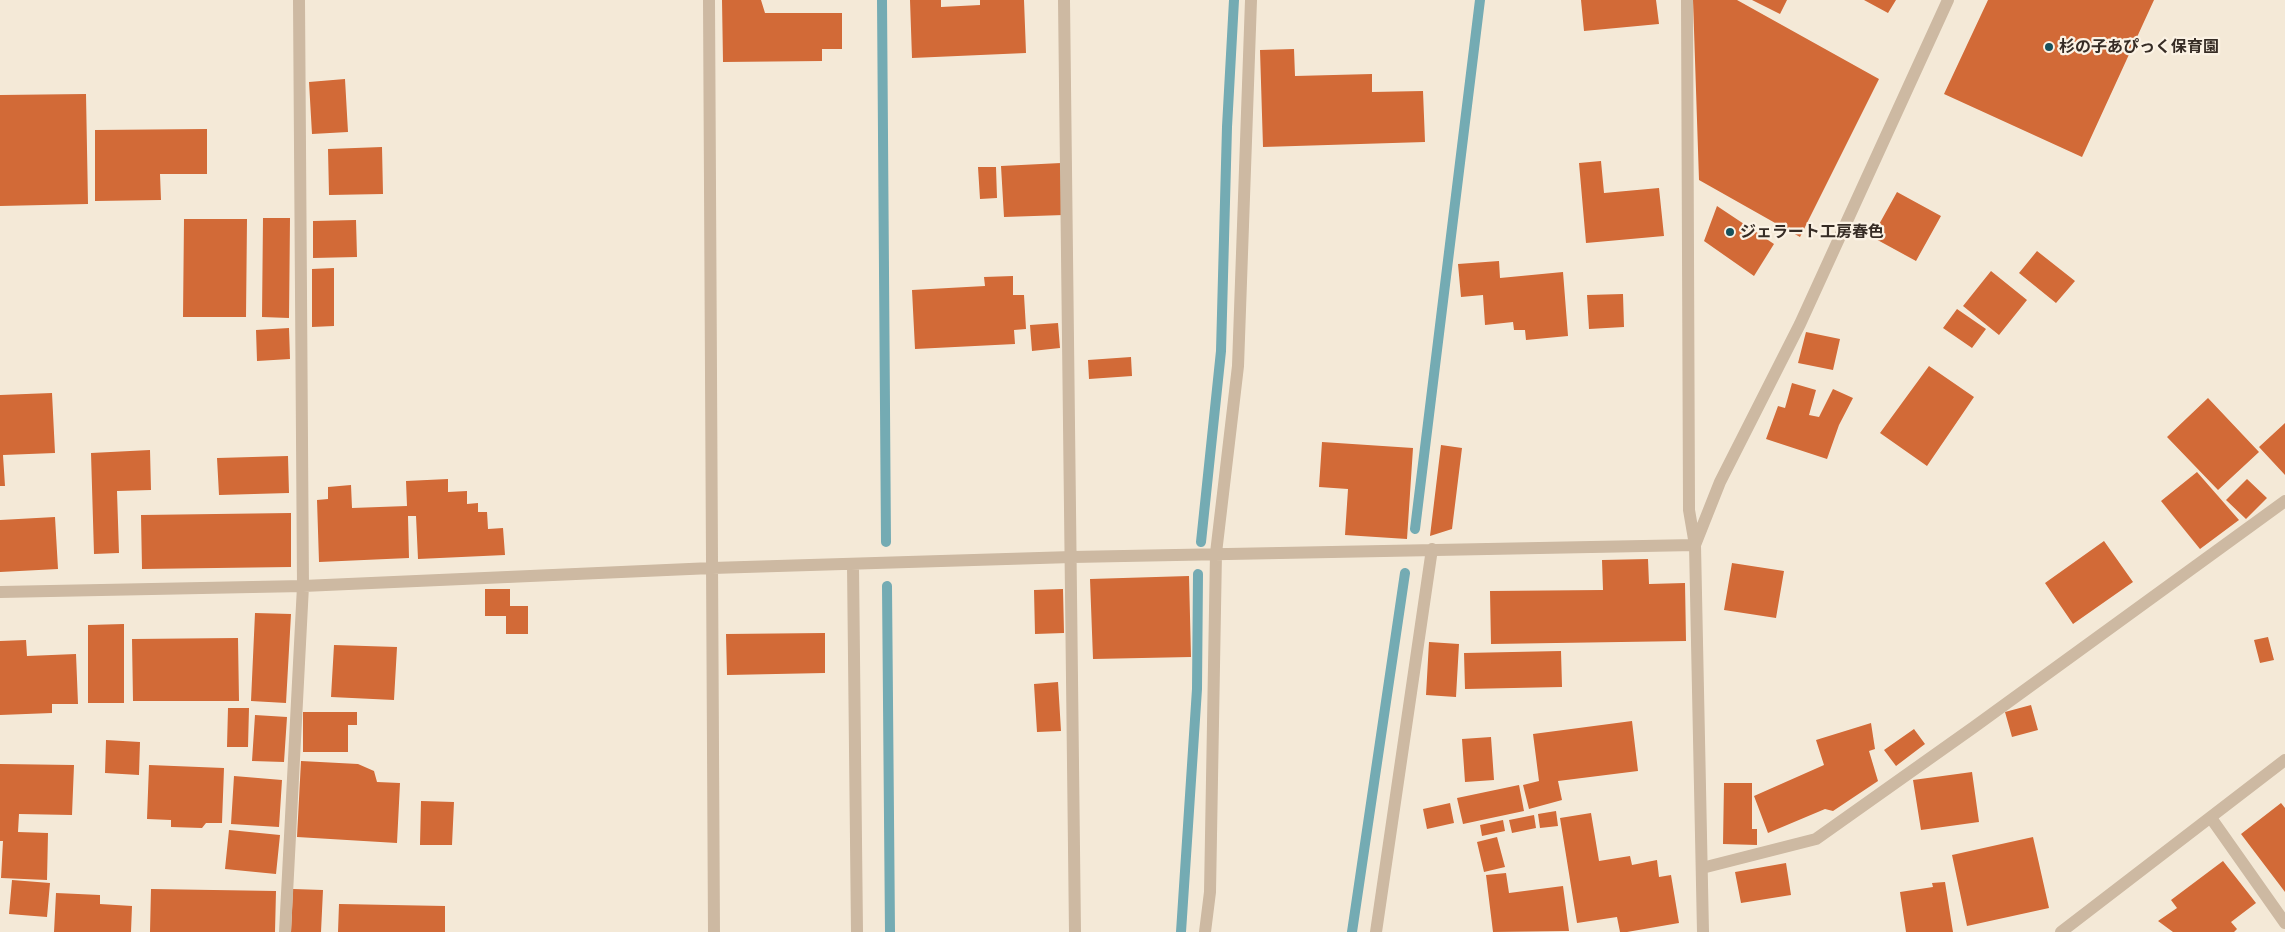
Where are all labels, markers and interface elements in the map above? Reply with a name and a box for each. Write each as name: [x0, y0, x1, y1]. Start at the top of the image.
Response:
place label: 杉の子あぴっく保育園: [2059, 37, 2219, 57]
marker: 杉の子あぴっく保育園: [2043, 41, 2055, 53]
place label: ジェラート工房春色: [1740, 222, 1884, 242]
marker: ジェラート工房春色: [1724, 226, 1736, 238]

